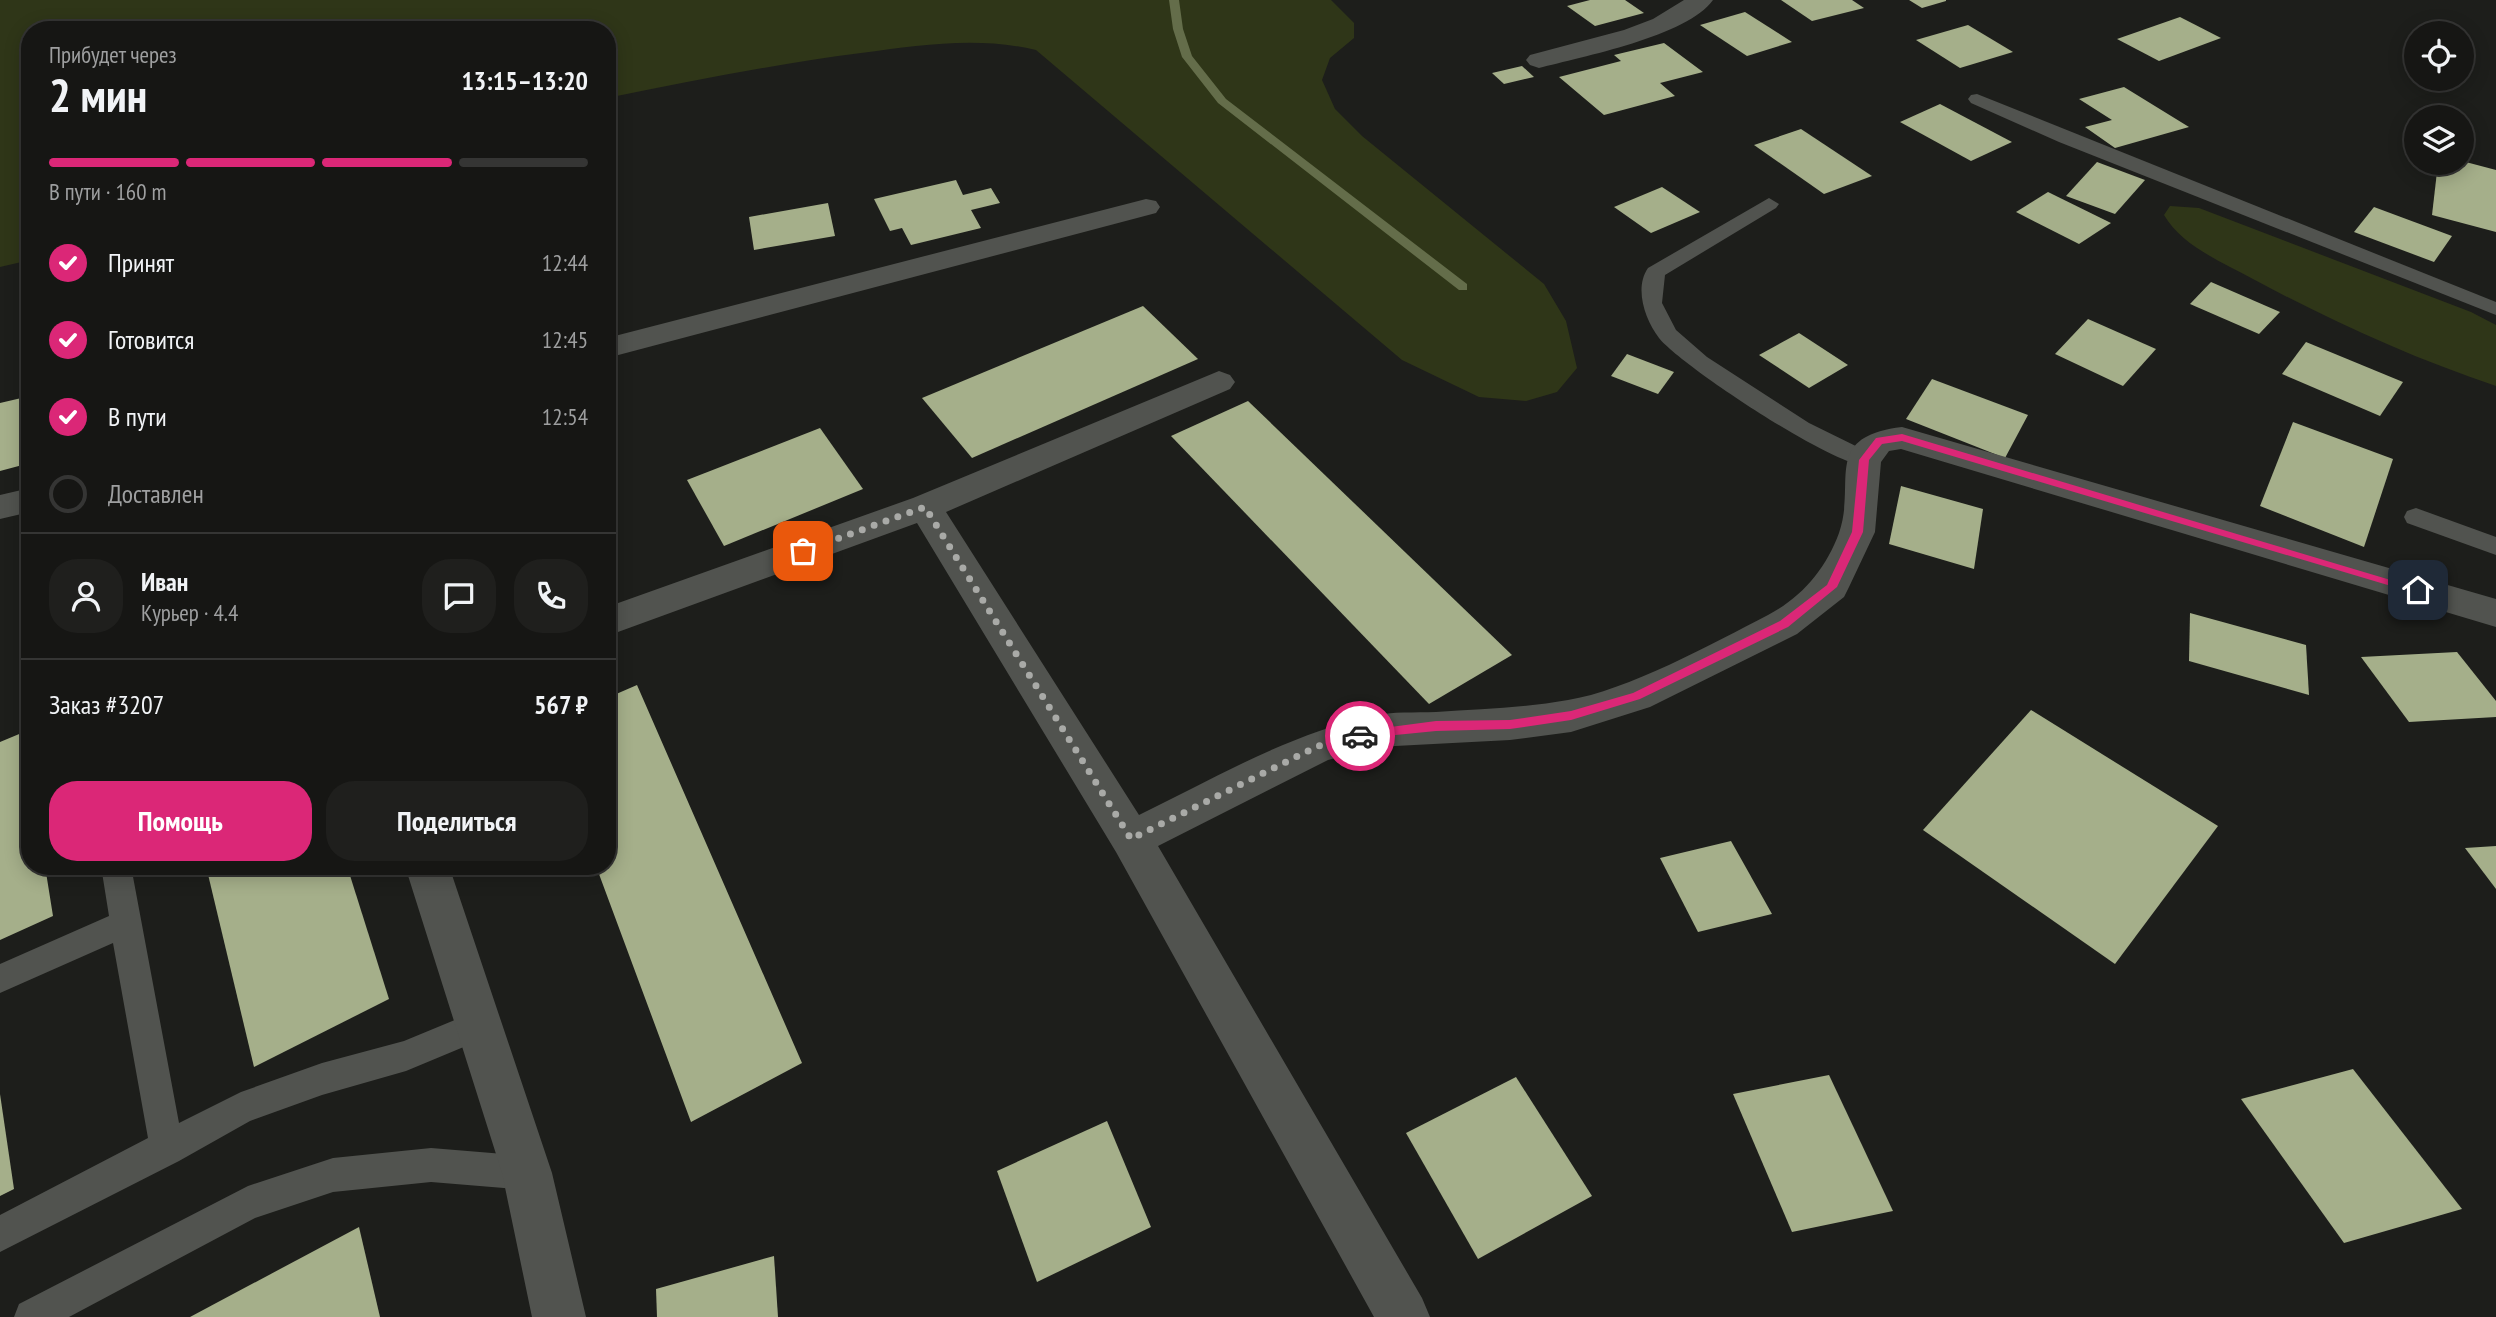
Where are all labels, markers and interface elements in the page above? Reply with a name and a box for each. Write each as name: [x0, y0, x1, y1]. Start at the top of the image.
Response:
map controls: [2404, 21, 2474, 175]
button: locate: [2404, 21, 2474, 91]
text: Прибудет через: [49, 40, 177, 69]
text: 13:15–13:20: [461, 64, 588, 97]
text: 2 мин: [49, 65, 147, 125]
button: layers: [2404, 105, 2474, 175]
text: В пути · 160 m: [49, 177, 166, 206]
icon: check: [49, 244, 87, 282]
text: Принят: [108, 246, 174, 279]
text: 12:44: [542, 248, 588, 277]
icon: check: [49, 321, 87, 359]
text: Готовится: [108, 323, 194, 356]
text: 12:45: [542, 325, 588, 354]
icon: check: [49, 398, 87, 436]
text: В пути: [108, 400, 167, 433]
text: 12:54: [542, 402, 588, 431]
text: Доставлен: [108, 477, 204, 510]
pin: [773, 521, 833, 581]
icon: bag: [784, 532, 822, 570]
button: person: [49, 559, 123, 633]
button: chat: [422, 559, 496, 633]
button: phone: [514, 559, 588, 633]
pin: [2388, 560, 2448, 620]
text: Иван: [141, 565, 188, 598]
icon: home: [2399, 571, 2437, 609]
text: Курьер · 4.4: [141, 598, 238, 627]
text: Заказ #3207: [49, 688, 164, 721]
text: 567 ₽: [534, 688, 588, 721]
courier: [1325, 701, 1395, 771]
icon: car: [1341, 717, 1379, 755]
button: Помощь: [49, 781, 312, 861]
button: Поделиться: [326, 781, 588, 861]

